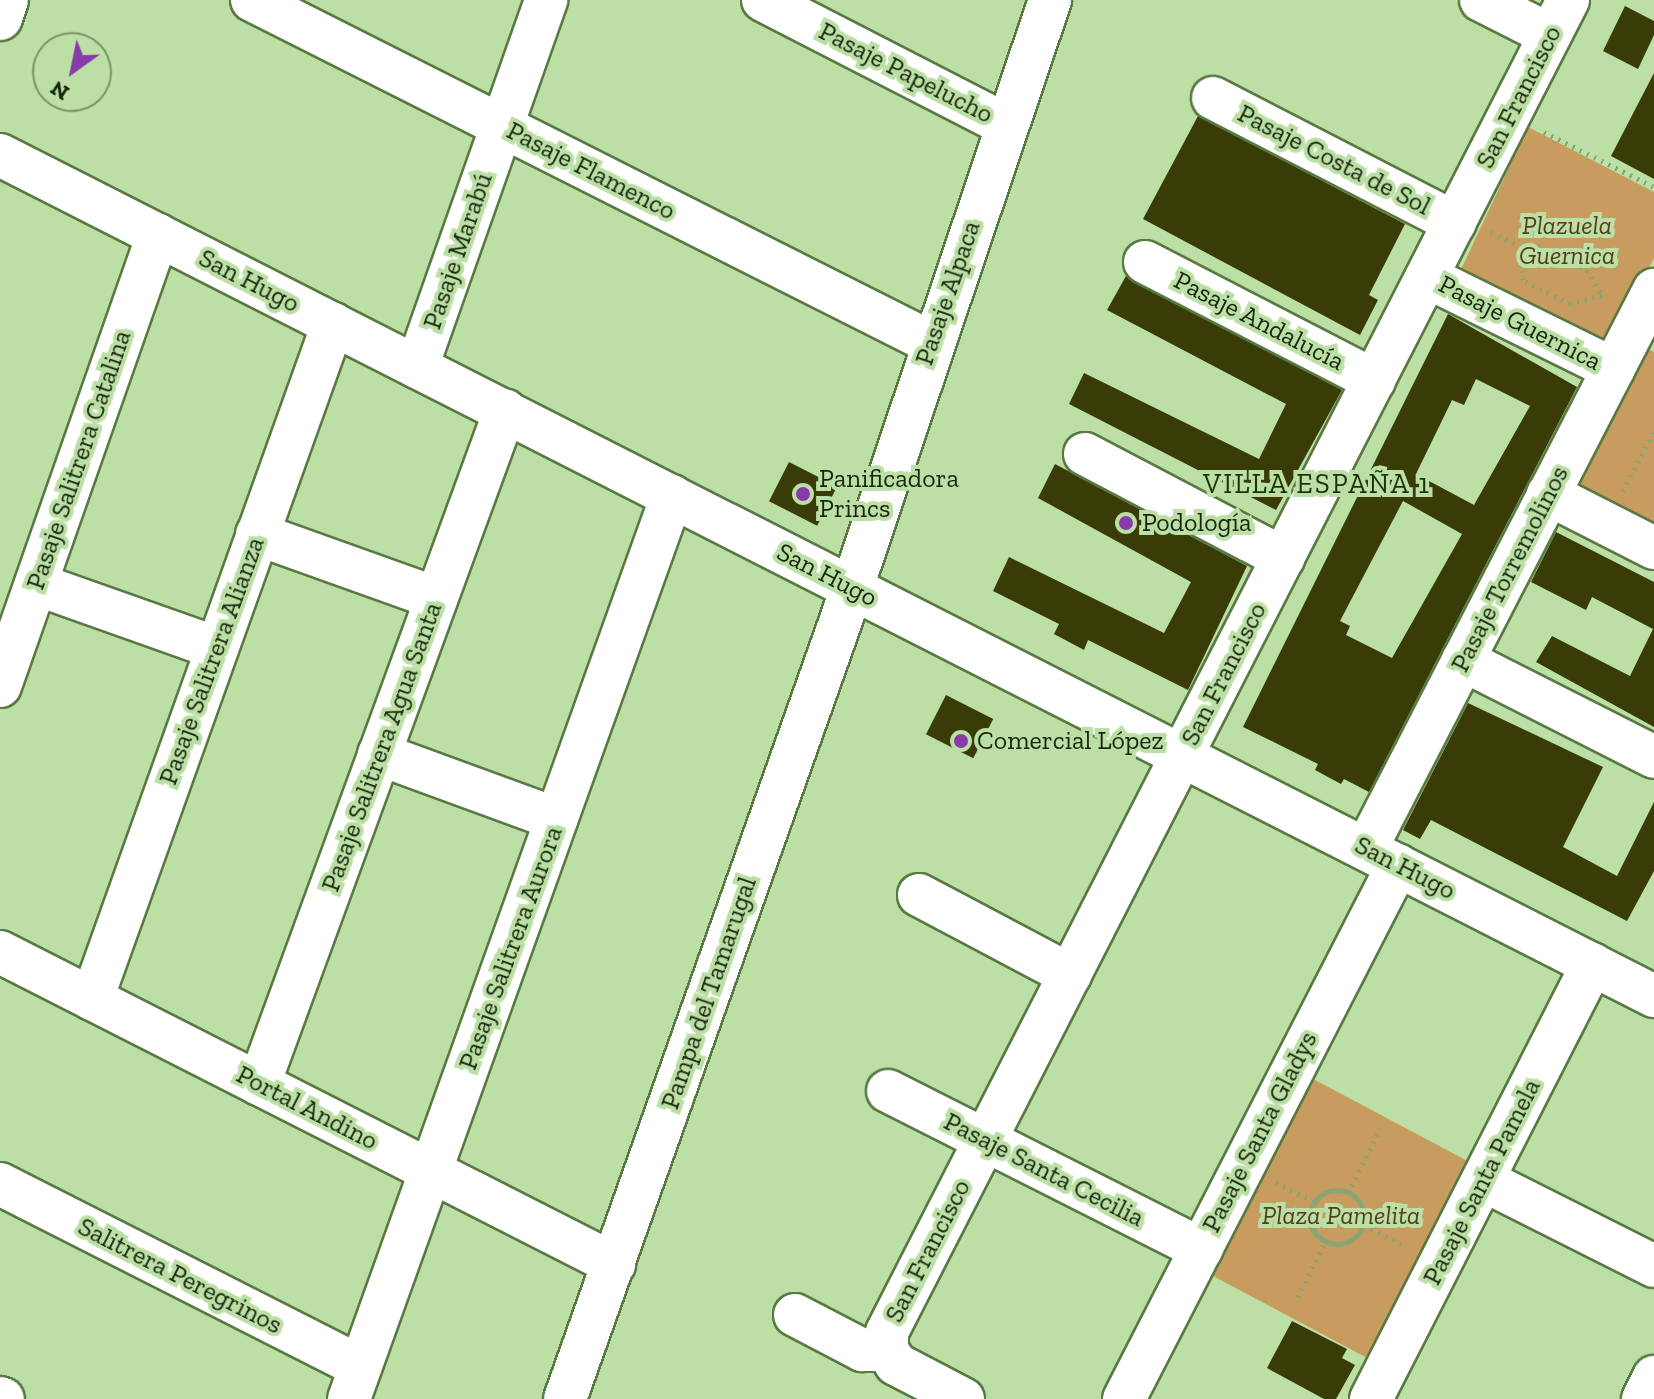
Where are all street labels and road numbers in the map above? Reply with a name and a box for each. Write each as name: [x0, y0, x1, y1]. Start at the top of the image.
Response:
street label: Pasaje Papelucho: [814, 16, 998, 130]
street label: San Francisco: [1470, 20, 1568, 174]
street label: Pasaje Costa de Sol: [1232, 98, 1436, 222]
street label: Pasaje Flamenco: [502, 115, 680, 227]
street label: Pasaje Marabú: [417, 169, 499, 333]
street label: Pasaje Alpaca: [909, 216, 987, 370]
street label: San Hugo: [194, 242, 304, 320]
street label: Pasaje Andalucía: [1168, 264, 1350, 378]
street label: Pasaje Guernica: [1433, 269, 1607, 377]
street label: Pasaje Salitrera Catalina: [20, 326, 138, 594]
street label: Pasaje Torremolinos: [1444, 461, 1576, 677]
street label: Pasaje Salitrera Alianza: [153, 533, 271, 789]
street label: San Hugo: [772, 536, 882, 614]
street label: San Francisco: [1175, 597, 1273, 751]
street label: Pasaje Salitrera Agua Santa: [315, 598, 449, 896]
street label: Pasaje Salitrera Aurora: [452, 822, 570, 1074]
street label: San Hugo: [1350, 829, 1460, 907]
street label: Pampa del Tamarugal: [655, 873, 763, 1113]
street label: Pasaje Santa Gladys: [1196, 1026, 1324, 1238]
street label: Portal Andino: [231, 1059, 383, 1157]
street label: Pasaje Santa Pamela: [1417, 1074, 1547, 1290]
street label: Pasaje Santa Cecilia: [939, 1106, 1149, 1234]
street label: San Francisco: [879, 1174, 977, 1328]
street label: Salitrera Peregrinos: [73, 1211, 287, 1341]

